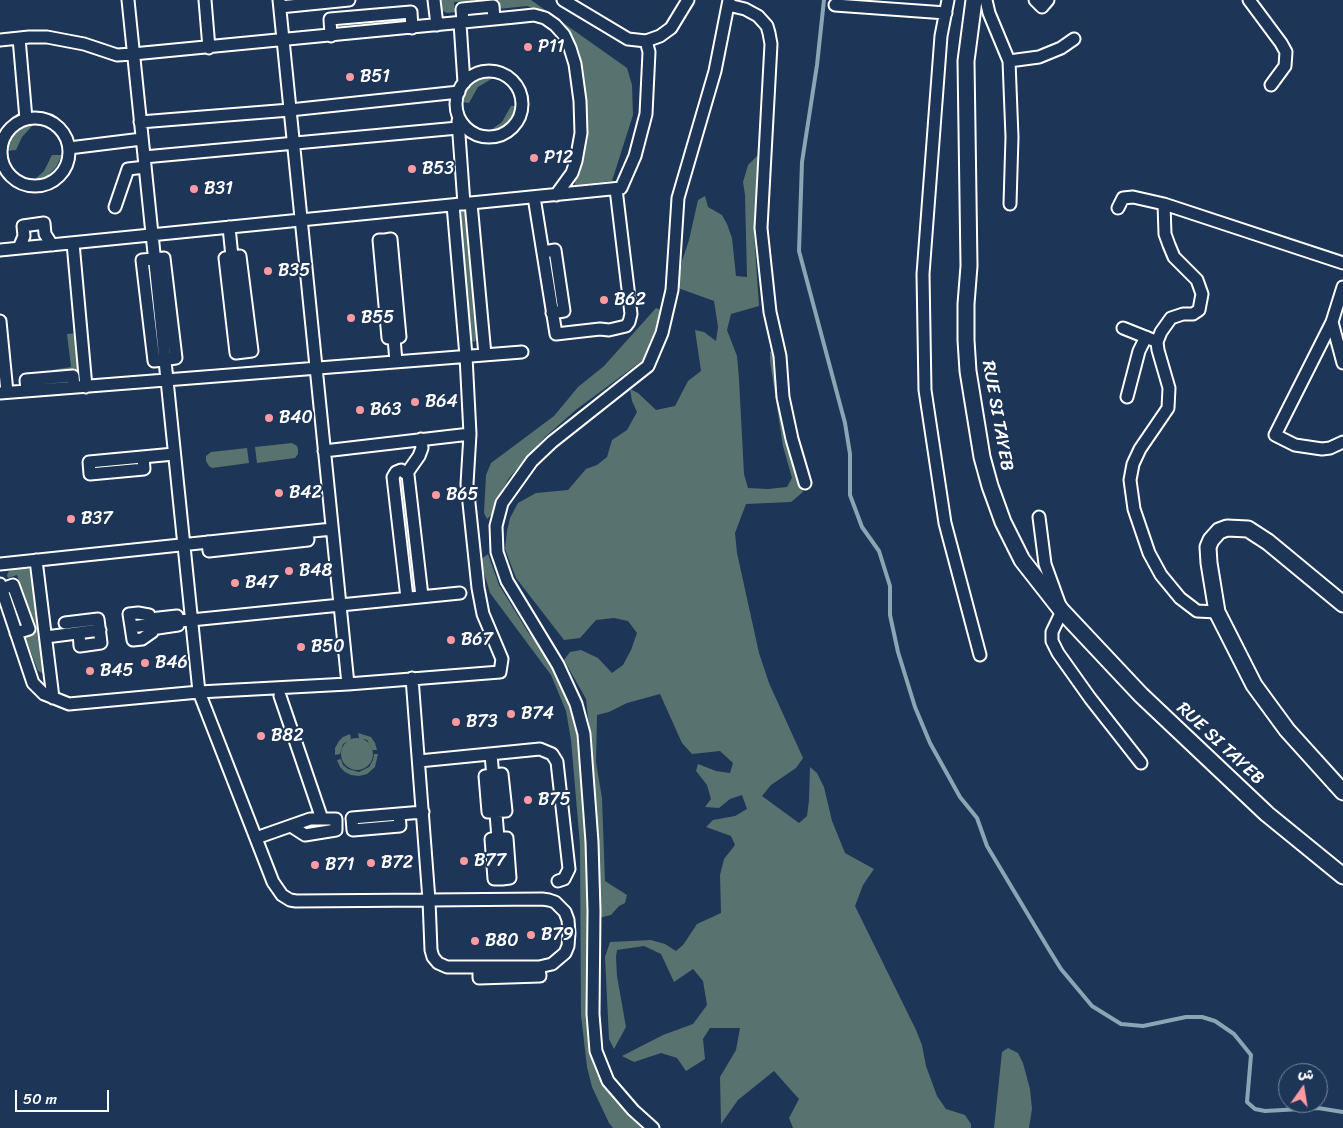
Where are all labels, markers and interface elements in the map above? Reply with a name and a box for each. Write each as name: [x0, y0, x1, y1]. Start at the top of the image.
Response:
place label: P11: [538, 36, 564, 58]
marker: P11: [522, 41, 534, 53]
place label: B51: [360, 66, 390, 88]
marker: B51: [344, 71, 356, 83]
place label: P12: [544, 147, 573, 169]
marker: P12: [528, 152, 540, 164]
place label: B53: [422, 158, 454, 180]
marker: B53: [406, 163, 418, 175]
place label: B31: [204, 178, 233, 200]
marker: B31: [188, 183, 200, 195]
place label: B35: [278, 260, 310, 282]
marker: B35: [262, 265, 274, 277]
place label: B62: [614, 289, 646, 311]
marker: B62: [598, 294, 610, 306]
place label: B55: [361, 307, 394, 329]
marker: B55: [345, 312, 357, 324]
street label: RUE SI TAYEB: [977, 359, 1017, 473]
place label: B64: [425, 391, 458, 413]
marker: B64: [409, 396, 421, 408]
place label: B63: [370, 399, 401, 421]
marker: B63: [354, 404, 366, 416]
place label: B40: [279, 407, 313, 429]
marker: B40: [263, 412, 275, 424]
place label: B42: [289, 482, 322, 504]
place label: B65: [446, 484, 479, 506]
marker: B42: [273, 487, 285, 499]
marker: B65: [430, 489, 442, 501]
place label: B37: [81, 508, 113, 530]
marker: B37: [65, 513, 77, 525]
place label: B48: [299, 560, 332, 582]
marker: B48: [283, 565, 295, 577]
place label: B47: [245, 572, 278, 594]
marker: B47: [229, 577, 241, 589]
place label: B67: [461, 629, 493, 651]
marker: B67: [445, 634, 457, 646]
place label: B50: [311, 636, 345, 658]
marker: B50: [295, 641, 307, 653]
place label: B46: [155, 652, 188, 674]
marker: B46: [139, 657, 151, 669]
place label: B45: [100, 660, 134, 682]
marker: B45: [84, 665, 96, 677]
street label: RUE SI TAYEB: [1172, 698, 1268, 790]
place label: B74: [521, 703, 554, 725]
marker: B74: [505, 708, 517, 720]
place label: B73: [466, 711, 498, 733]
marker: B73: [450, 716, 462, 728]
place label: B82: [271, 725, 304, 747]
marker: B82: [255, 730, 267, 742]
place label: B75: [538, 789, 571, 811]
marker: B75: [522, 794, 534, 806]
place label: B77: [474, 850, 506, 872]
place label: B72: [381, 852, 413, 874]
place label: B71: [325, 854, 354, 876]
marker: B77: [458, 855, 470, 867]
marker: B72: [365, 857, 377, 869]
marker: B71: [309, 859, 321, 871]
place label: B79: [541, 924, 574, 946]
marker: B79: [525, 929, 537, 941]
place label: B80: [485, 930, 519, 952]
marker: B80: [469, 935, 481, 947]
text: ش: [1296, 1060, 1317, 1088]
north arrow: [1278, 1063, 1328, 1113]
scale bar: [18, 1080, 111, 1112]
text: 50 m: [23, 1086, 57, 1112]

